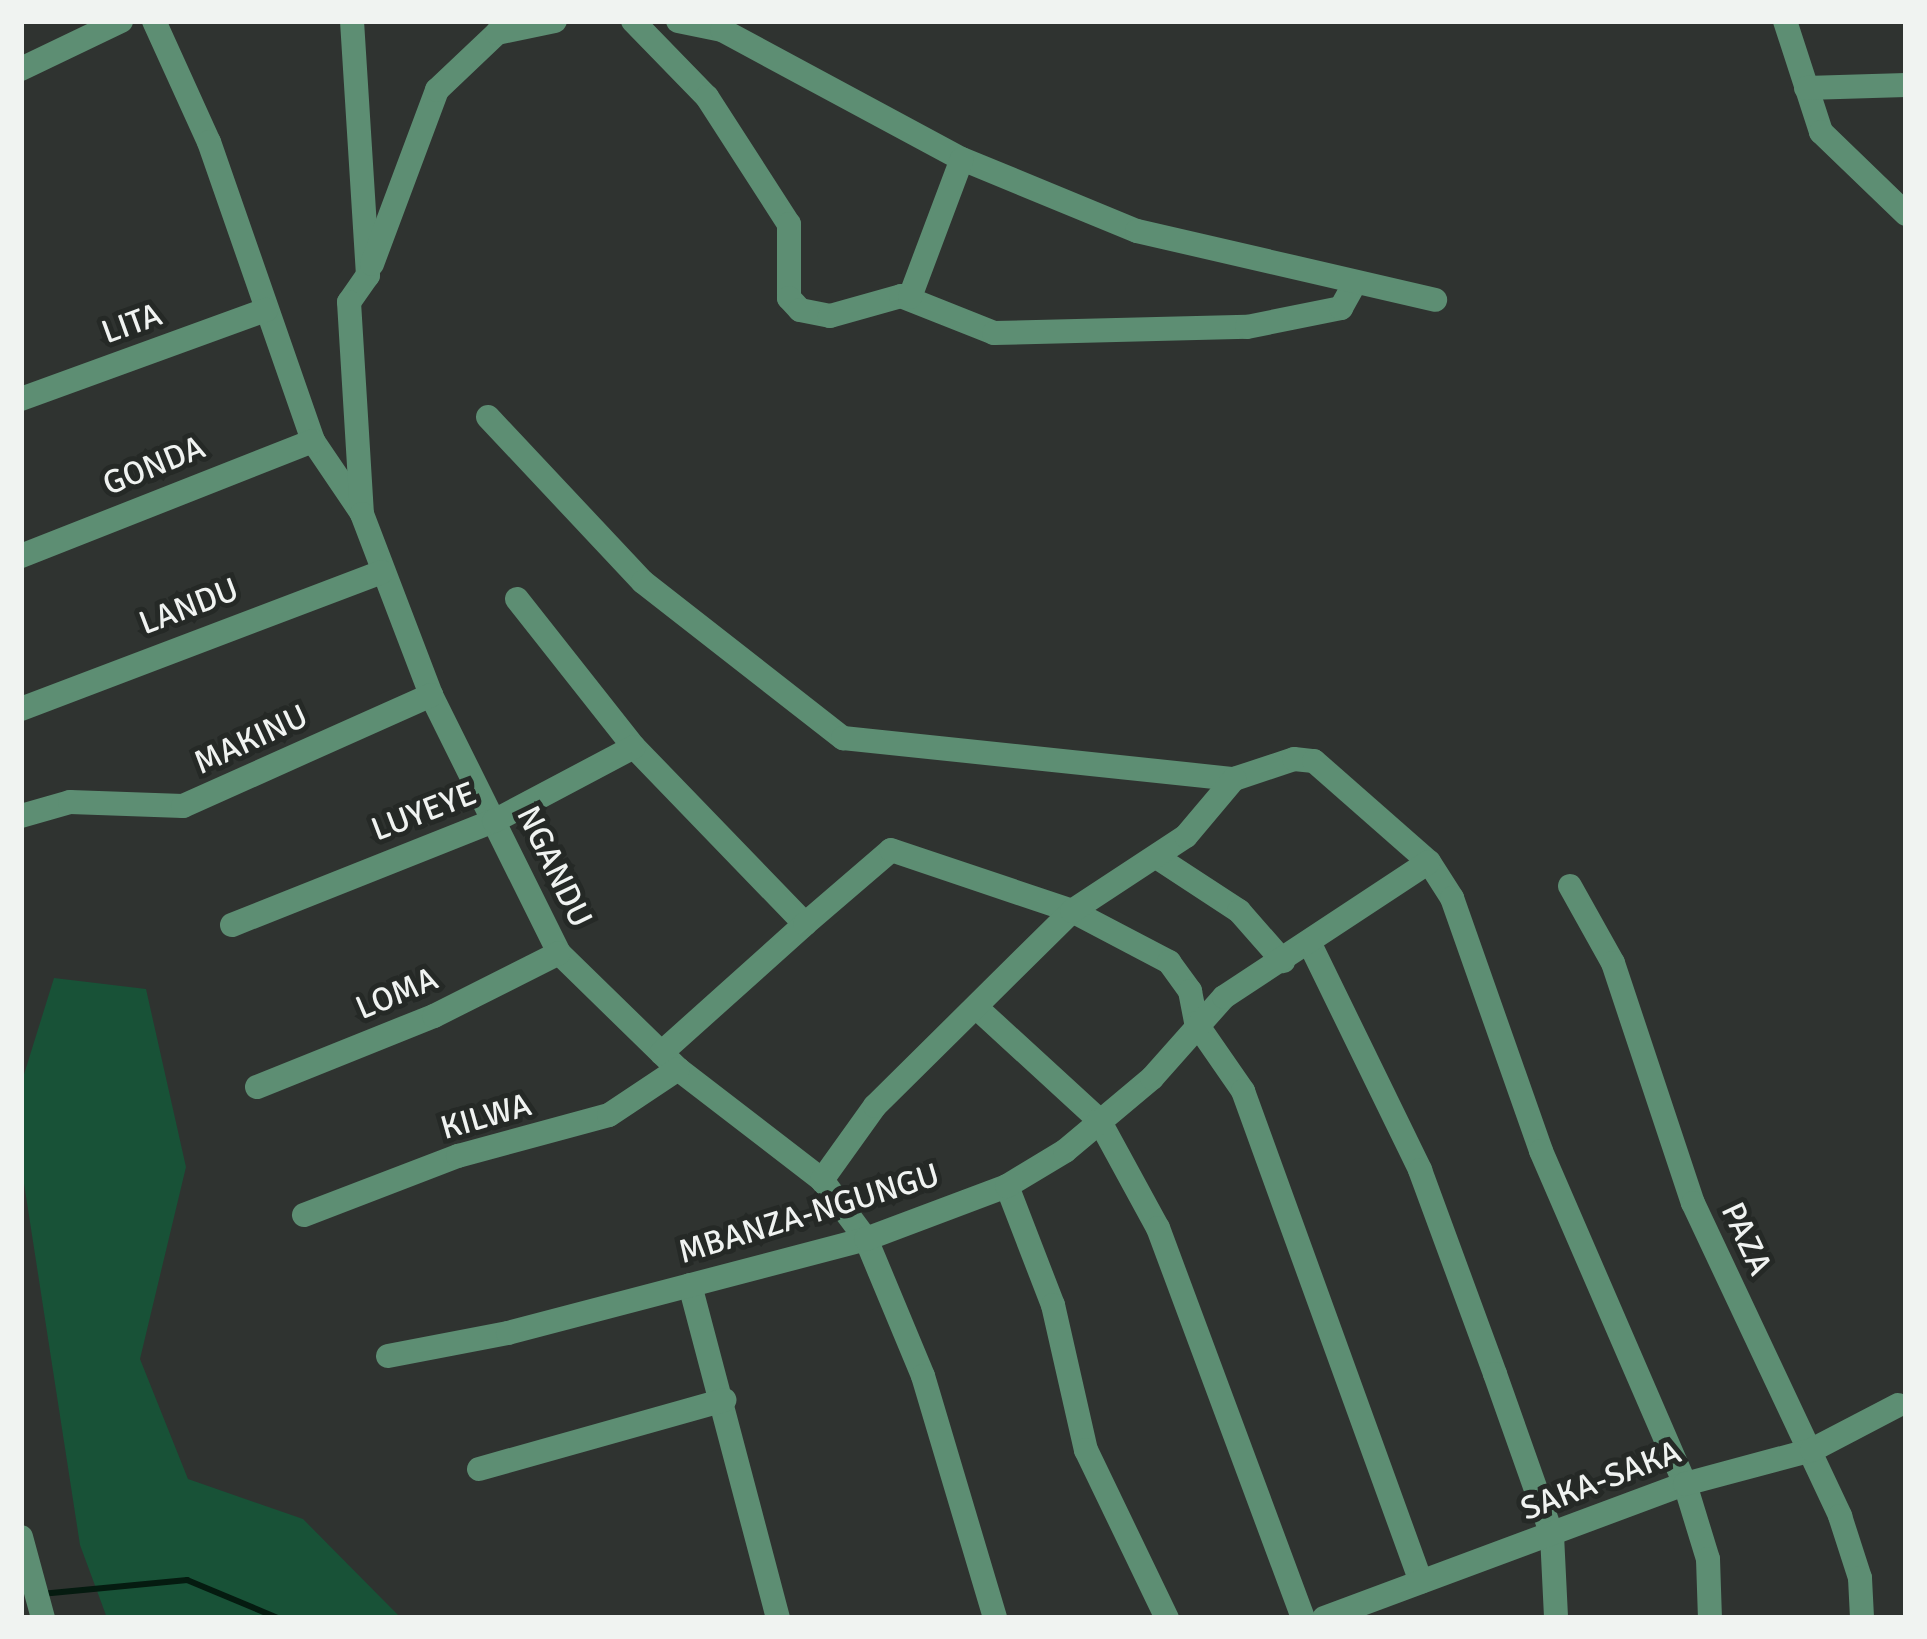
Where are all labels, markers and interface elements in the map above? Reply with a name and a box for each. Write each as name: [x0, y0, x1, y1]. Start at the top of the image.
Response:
street label: LITA: [97, 295, 167, 353]
street label: GONDA: [97, 428, 211, 504]
street label: LANDU: [134, 570, 244, 644]
street label: MAKINU: [188, 697, 314, 783]
street label: LUYEYE: [366, 774, 482, 850]
street label: NGANDU: [508, 800, 600, 934]
street label: LOMA: [350, 959, 444, 1029]
street label: KILWA: [436, 1085, 536, 1149]
street label: MBANZA-NGUNGU: [674, 1155, 944, 1273]
street label: PAZA: [1712, 1196, 1780, 1282]
street label: SAKA-SAKA: [1515, 1432, 1687, 1530]

